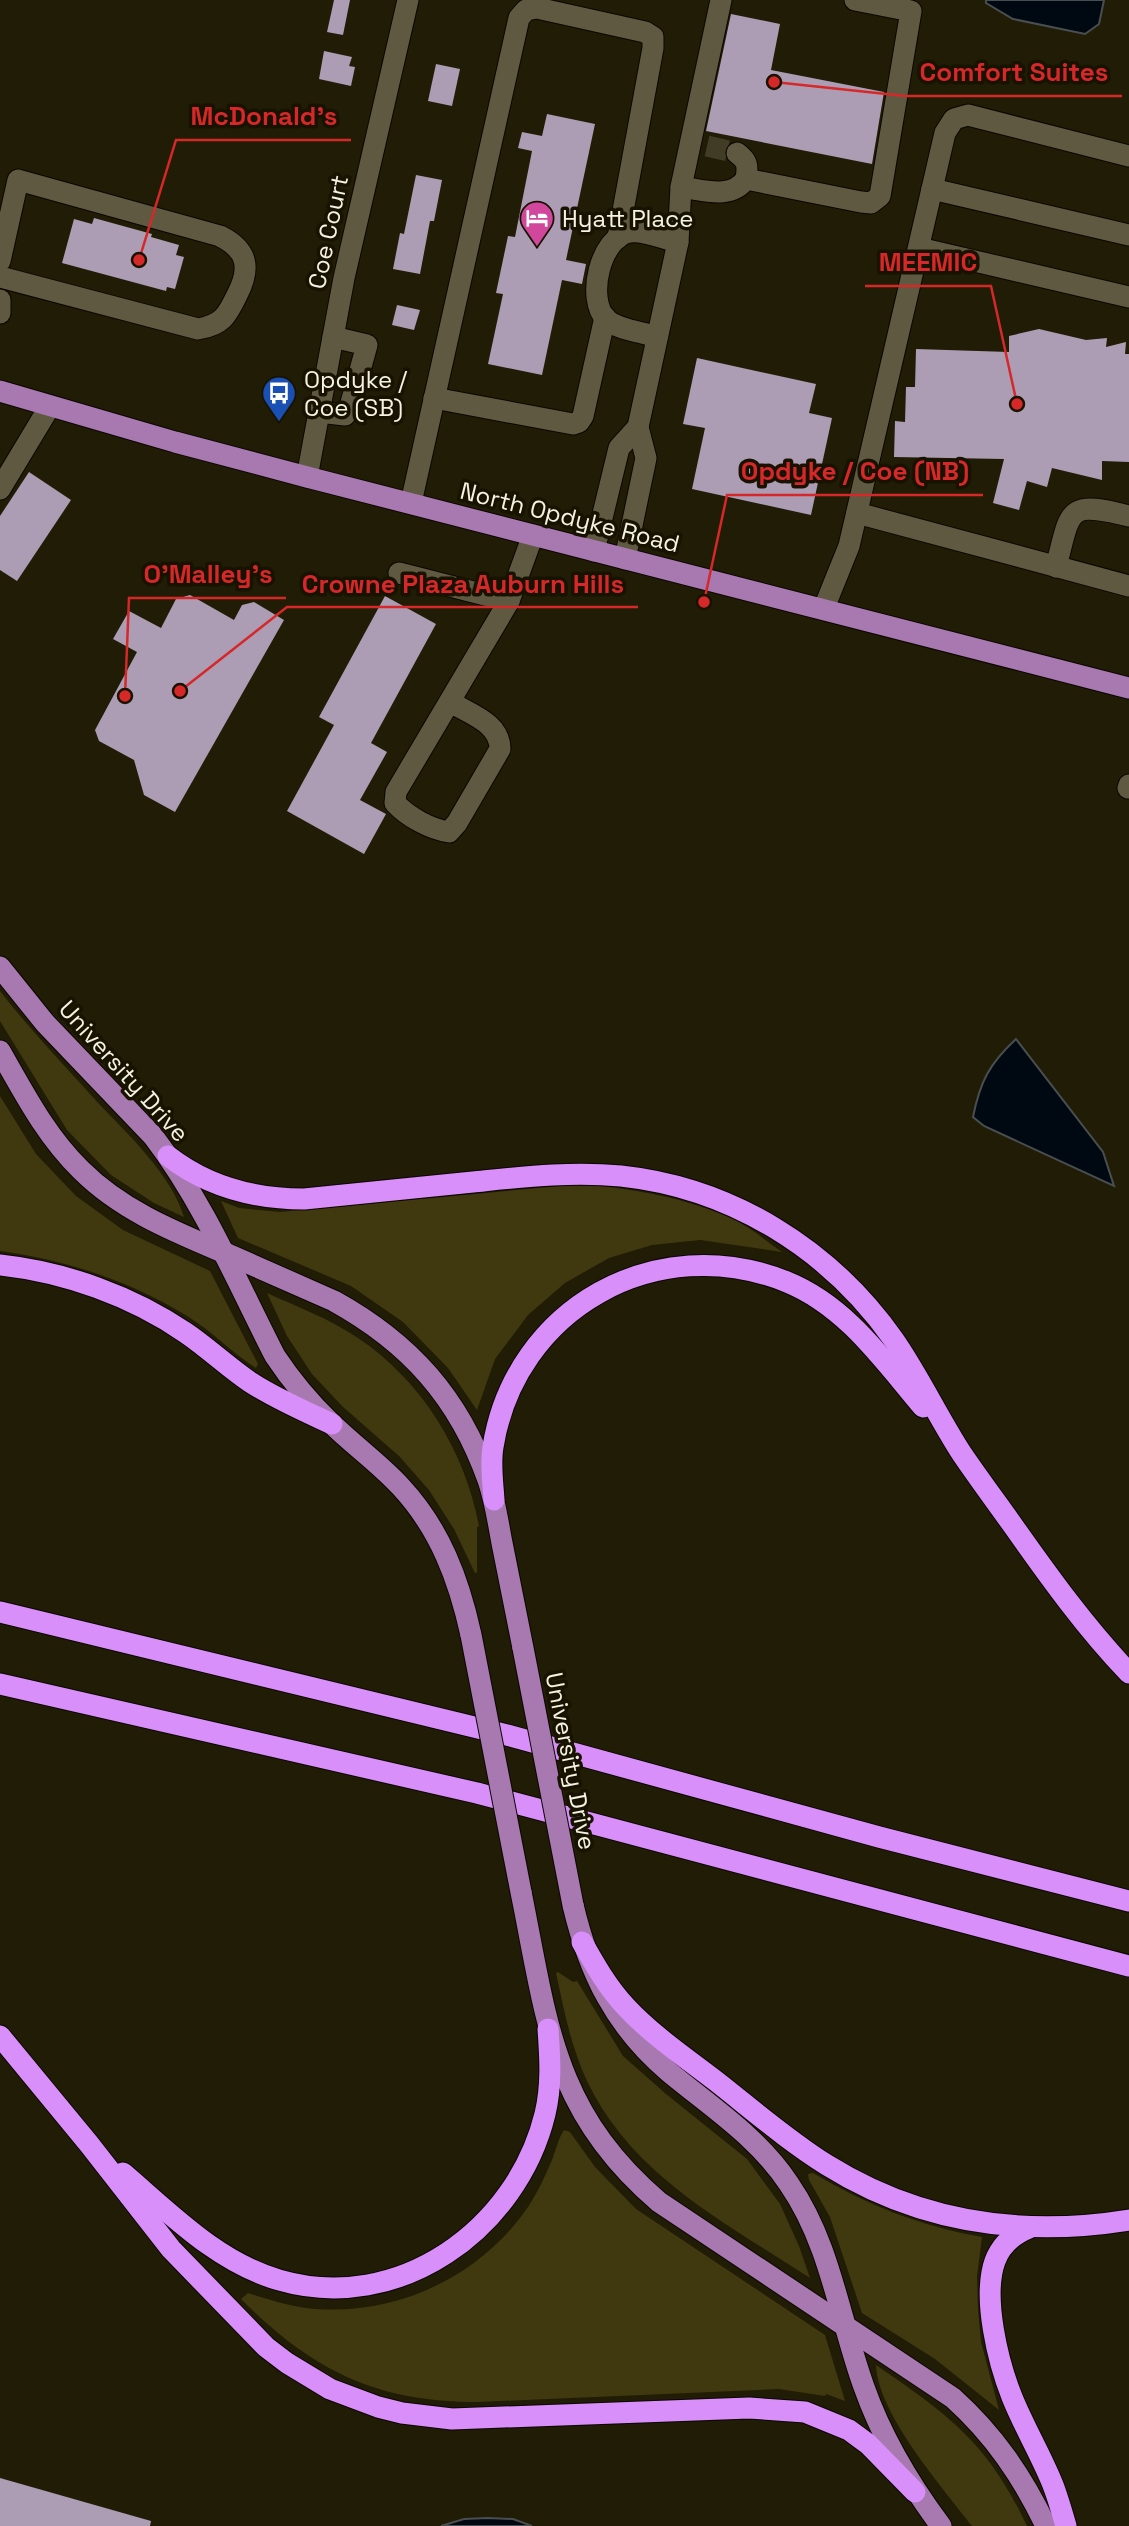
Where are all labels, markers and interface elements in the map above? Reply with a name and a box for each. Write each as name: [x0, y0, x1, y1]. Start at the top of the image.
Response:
callout: Comfort Suites: [905, 49, 1122, 96]
text: Comfort Suites: [920, 55, 1108, 89]
callout: McDonald's: [176, 93, 351, 140]
text: McDonald's: [191, 99, 337, 133]
street label: Coe Court: [301, 172, 355, 292]
hotel icon: Hyatt Place: [518, 199, 556, 248]
place label: Hyatt Place: [562, 203, 694, 234]
callout: MEEMIC: [865, 239, 991, 286]
text: MEEMIC: [879, 245, 977, 279]
place label: Opdyke / Coe (SB): [304, 364, 407, 423]
bus stop icon: Opdyke / Coe (SB): [260, 374, 298, 423]
callout: Opdyke / Coe (NB): [727, 448, 983, 495]
text: Opdyke / Coe (NB): [741, 454, 969, 488]
street label: North Opdyke Road: [457, 475, 683, 559]
callout: O'Malley's: [129, 551, 286, 598]
text: O'Malley's: [143, 557, 273, 591]
callout: Crowne Plaza Auburn Hills: [287, 560, 638, 607]
text: Crowne Plaza Auburn Hills: [302, 567, 624, 601]
street label: University Drive: [52, 994, 196, 1148]
street label: University Drive: [539, 1670, 603, 1852]

